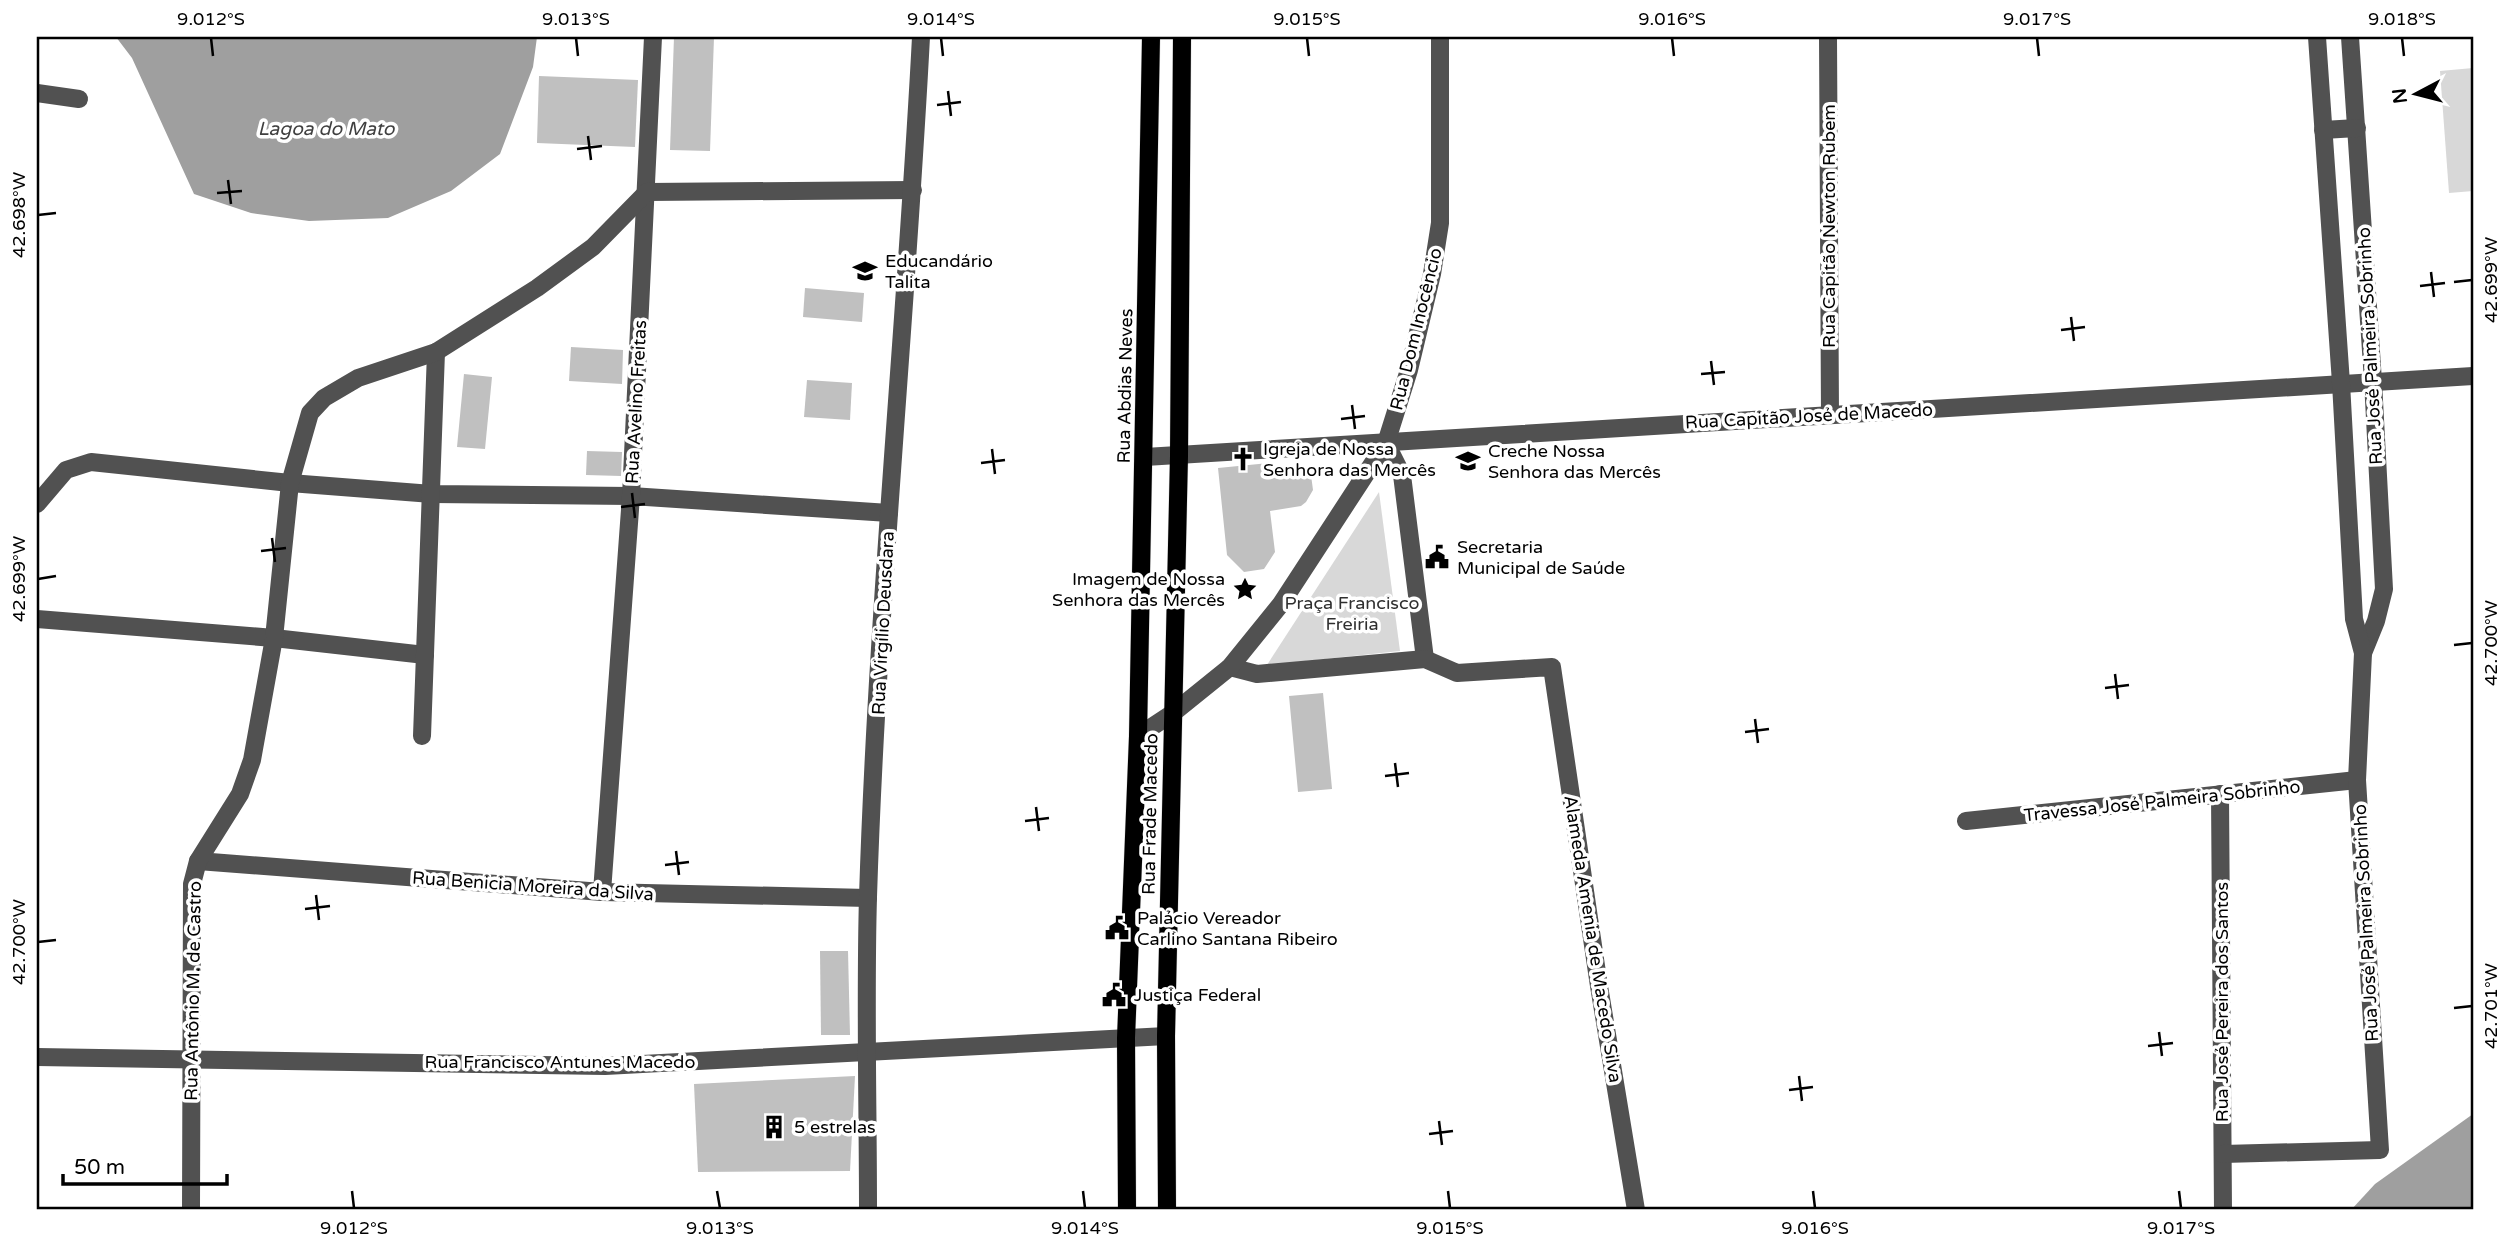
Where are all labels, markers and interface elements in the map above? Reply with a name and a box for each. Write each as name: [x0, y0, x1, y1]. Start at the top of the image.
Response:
text: 9.012°S: [177, 8, 245, 30]
text: 9.013°S: [542, 8, 610, 30]
text: 9.014°S: [907, 8, 975, 30]
text: 9.015°S: [1273, 8, 1341, 30]
text: 9.016°S: [1638, 8, 1706, 30]
text: 9.017°S: [2003, 8, 2071, 30]
text: 9.018°S: [2368, 8, 2436, 30]
north arrow: [2380, 60, 2450, 130]
text: N: [2388, 87, 2412, 105]
street label: Rua Capitão Newton Rubem: [1818, 104, 1840, 348]
water label: Lagoa do Mato: [258, 118, 396, 140]
text: 42.698°W: [8, 172, 30, 258]
street label: Rua José Palmeira Sobrinho: [2353, 226, 2387, 465]
text: 42.699°W: [2480, 237, 2502, 323]
street label: Rua Dom Inocêncio: [1385, 246, 1447, 412]
place label: Educandário Talita: [885, 250, 993, 293]
school or university icon: Educandário Talita: [851, 257, 879, 285]
street label: Rua Abdias Neves: [1113, 308, 1137, 464]
street label: Rua Avelino Freitas: [621, 320, 651, 484]
street label: Rua Capitão José de Macedo: [1684, 399, 1934, 433]
place label: Igreja de Nossa Senhora das Mercês: [1263, 438, 1436, 481]
place label: Creche Nossa Senhora das Mercês: [1488, 440, 1661, 483]
church icon: Igreja de Nossa Senhora das Mercês: [1229, 445, 1257, 473]
school or university icon: Creche Nossa Senhora das Mercês: [1454, 447, 1482, 475]
street label: Rua Virgílio Deusdara: [867, 531, 899, 715]
text: 42.699°W: [8, 536, 30, 622]
place label: Secretaria Municipal de Saúde: [1457, 536, 1625, 579]
public building icon: Secretaria Municipal de Saúde: [1423, 543, 1451, 571]
place label: Imagem de Nossa Senhora das Mercês: [1052, 568, 1225, 611]
place icon: Imagem de Nossa Senhora das Mercês: [1231, 575, 1259, 603]
park label: Praça Francisco Freiria: [1285, 592, 1420, 635]
text: 42.700°W: [2480, 600, 2502, 686]
street label: Rua Frade Macedo: [1138, 733, 1162, 895]
street label: Travessa José Palmeira Sobrinho: [2023, 776, 2301, 826]
street label: Alameda Amenia de Macedo Silva: [1559, 794, 1627, 1084]
street label: Rua José Palmeira Sobrinho: [2349, 803, 2383, 1042]
street label: Rua Benicia Moreira da Silva: [411, 867, 655, 905]
street label: Rua Antônio M. de Castro: [180, 881, 206, 1101]
street label: Rua José Pereira dos Santos: [2211, 882, 2233, 1122]
text: 42.700°W: [8, 899, 30, 985]
place label: Palácio Vereador Carlino Santana Ribeiro: [1137, 907, 1338, 950]
public building icon: Palácio Vereador Carlino Santana Ribeiro: [1103, 914, 1131, 942]
text: 42.701°W: [2480, 963, 2502, 1049]
public building icon: Justiça Federal: [1100, 981, 1128, 1009]
place label: Justiça Federal: [1134, 984, 1261, 1006]
street label: Rua Francisco Antunes Macedo: [425, 1051, 695, 1073]
building icon: 5 estrelas: [760, 1113, 788, 1141]
place label: 5 estrelas: [794, 1116, 876, 1138]
scale bar: [63, 1142, 228, 1186]
text: 50 m: [74, 1155, 125, 1180]
text: 9.012°S: [320, 1217, 388, 1239]
text: 9.013°S: [686, 1217, 754, 1239]
text: 9.014°S: [1051, 1217, 1119, 1239]
text: 9.015°S: [1416, 1217, 1484, 1239]
text: 9.016°S: [1781, 1217, 1849, 1239]
text: 9.017°S: [2147, 1217, 2215, 1239]

